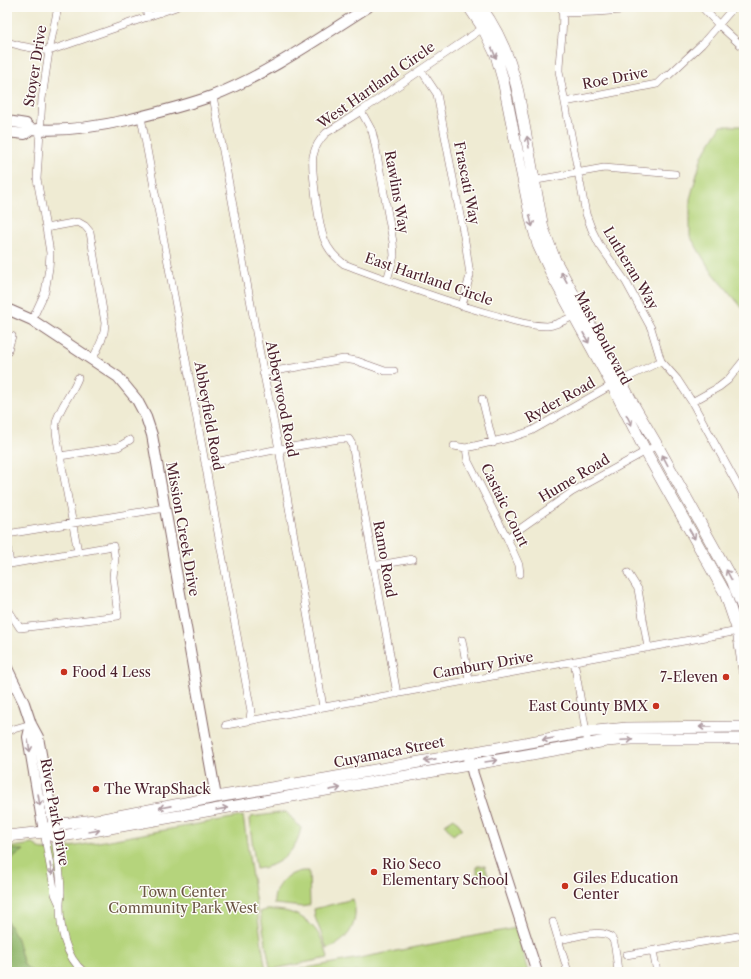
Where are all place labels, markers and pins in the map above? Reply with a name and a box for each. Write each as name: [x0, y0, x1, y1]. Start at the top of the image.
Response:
place label: Food 4 Less: [72, 663, 151, 681]
marker: Food 4 Less: [59, 667, 69, 677]
place label: 7-Eleven: [660, 668, 718, 686]
marker: 7-Eleven: [721, 672, 731, 682]
place label: East County BMX: [529, 697, 649, 715]
marker: East County BMX: [651, 701, 661, 711]
place label: The WrapShack: [104, 780, 211, 798]
marker: The WrapShack: [91, 784, 101, 794]
place label: Rio Seco Elementary School: [382, 855, 508, 889]
marker: Rio Seco Elementary School: [369, 867, 379, 877]
place label: Giles Education Center: [573, 869, 679, 903]
marker: Giles Education Center: [560, 881, 570, 891]

